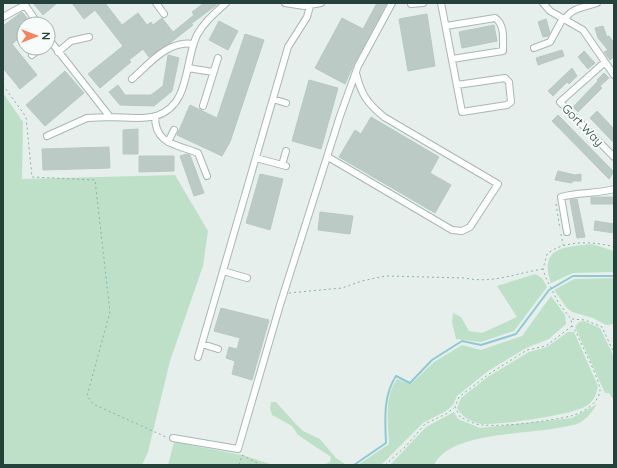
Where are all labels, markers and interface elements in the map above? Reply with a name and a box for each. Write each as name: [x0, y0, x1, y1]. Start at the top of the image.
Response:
north arrow: [16, 16, 56, 56]
text: N: [39, 32, 53, 40]
street label: Gort Way: [559, 101, 607, 149]

